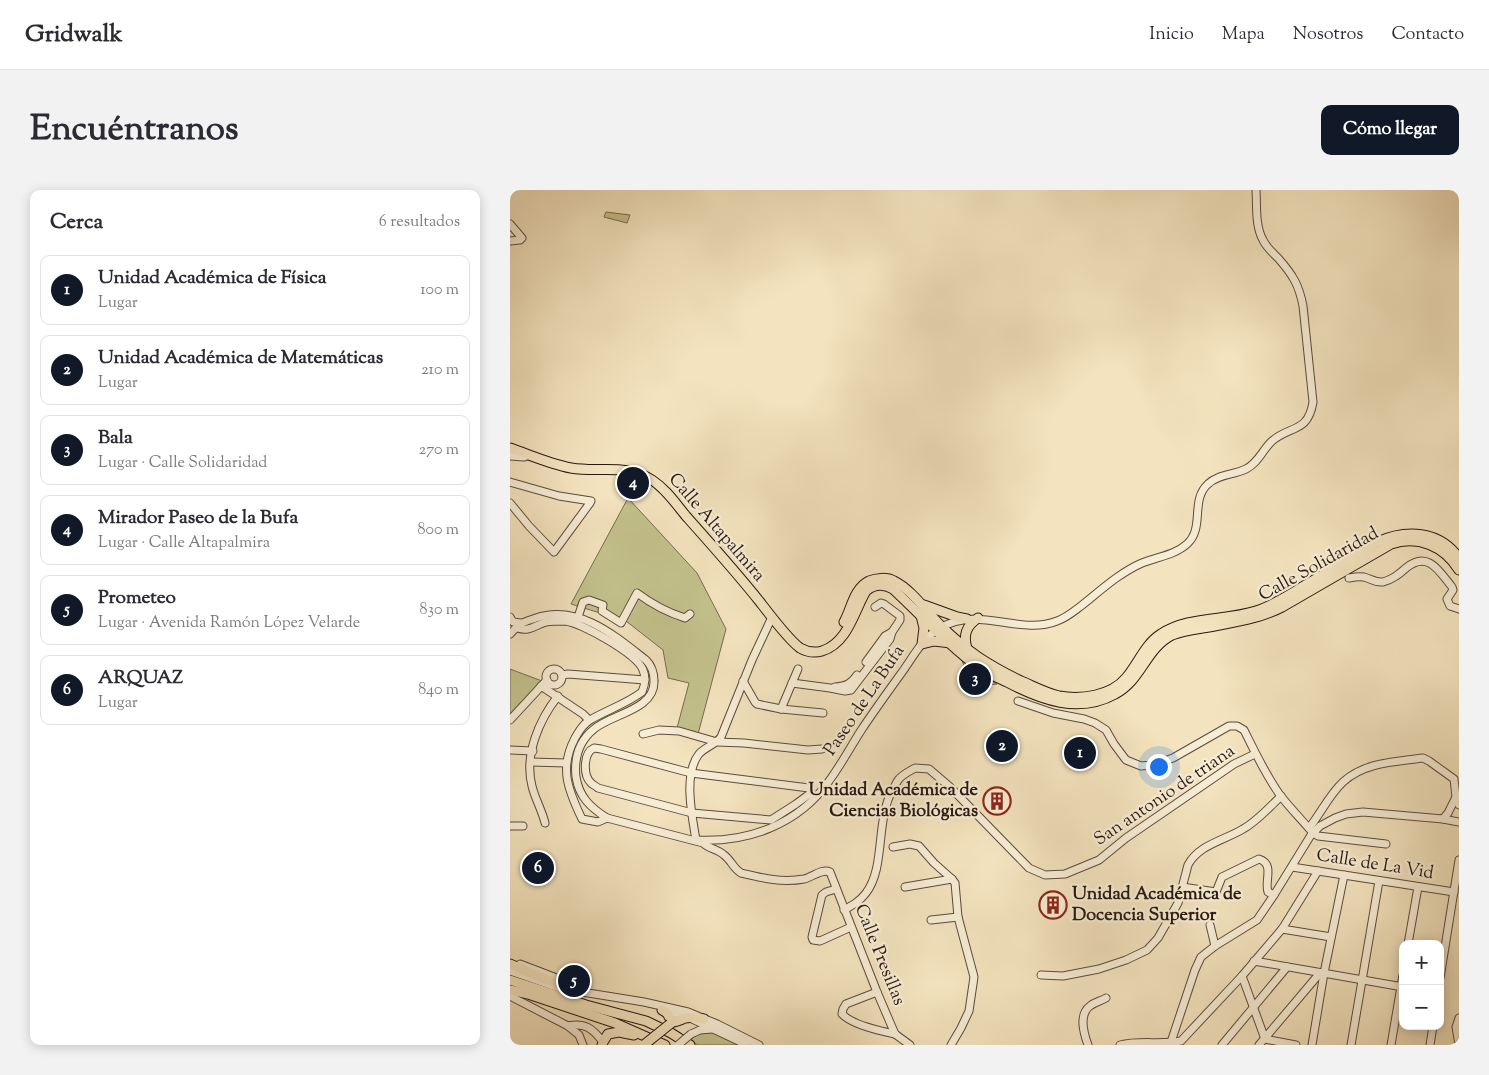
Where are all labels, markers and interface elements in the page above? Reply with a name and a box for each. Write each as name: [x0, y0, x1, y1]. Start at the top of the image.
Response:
text: Gridwalk: [25, 18, 123, 52]
text: Inicio: [1149, 22, 1194, 48]
text: Mapa: [1222, 22, 1265, 48]
text: Nosotros: [1293, 22, 1363, 48]
text: Contacto: [1391, 22, 1464, 48]
text: Encuéntranos: [30, 105, 239, 156]
button: Cómo llegar: [1321, 105, 1459, 155]
text: Cerca: [50, 208, 103, 238]
text: 6 resultados: [379, 211, 460, 234]
text: Unidad Académica de Física: [98, 265, 327, 292]
text: 1: [64, 279, 70, 302]
text: 100 m: [420, 279, 459, 302]
text: Lugar: [98, 292, 138, 315]
text: Unidad Académica de Matemáticas: [98, 345, 383, 372]
text: 2: [63, 359, 71, 382]
text: 210 m: [421, 359, 459, 382]
text: Lugar: [98, 372, 138, 395]
text: Bala: [98, 425, 133, 452]
text: 3: [64, 439, 70, 462]
text: 270 m: [419, 439, 459, 462]
text: Lugar · Calle Solidaridad: [98, 452, 267, 475]
pin: 4: [617, 464, 649, 502]
street label: Calle Altapalmira: [661, 468, 771, 588]
text: Mirador Paseo de la Bufa: [98, 505, 298, 532]
text: 4: [63, 519, 71, 542]
text: 800 m: [417, 519, 459, 542]
street label: Calle Solidaridad: [1254, 521, 1384, 609]
text: Lugar · Calle Altapalmira: [98, 532, 270, 555]
text: Prometeo: [98, 585, 176, 612]
text: 5: [64, 599, 70, 622]
text: 830 m: [420, 599, 459, 622]
text: Lugar · Avenida Ramón López Velarde: [98, 612, 360, 635]
street label: Paseo de La Bufa: [818, 640, 912, 762]
pin: 3: [959, 660, 991, 698]
text: ARQUAZ: [98, 665, 183, 692]
text: 6: [63, 679, 71, 702]
text: 840 m: [418, 679, 459, 702]
text: Lugar: [98, 692, 138, 715]
pin: 2: [986, 727, 1018, 765]
pin: 1: [1064, 734, 1096, 772]
street label: San antonio de triana: [1089, 739, 1241, 853]
your location: [1146, 754, 1172, 780]
place label: Unidad Académica de Ciencias Biológicas: [809, 778, 979, 825]
building icon: Unidad Académica de Ciencias Biológicas: [982, 786, 1012, 816]
street label: Calle de La Vid: [1314, 843, 1436, 887]
pin: 6: [522, 849, 554, 887]
place label: Unidad Académica de Docencia Superior: [1072, 882, 1242, 929]
building icon: Unidad Académica de Docencia Superior: [1038, 890, 1068, 920]
street label: Calle Presillas: [847, 900, 911, 1010]
map controls: [1399, 940, 1444, 1030]
button: +: [1399, 940, 1444, 985]
pin: 5: [558, 962, 590, 1000]
button: −: [1399, 985, 1444, 1030]

